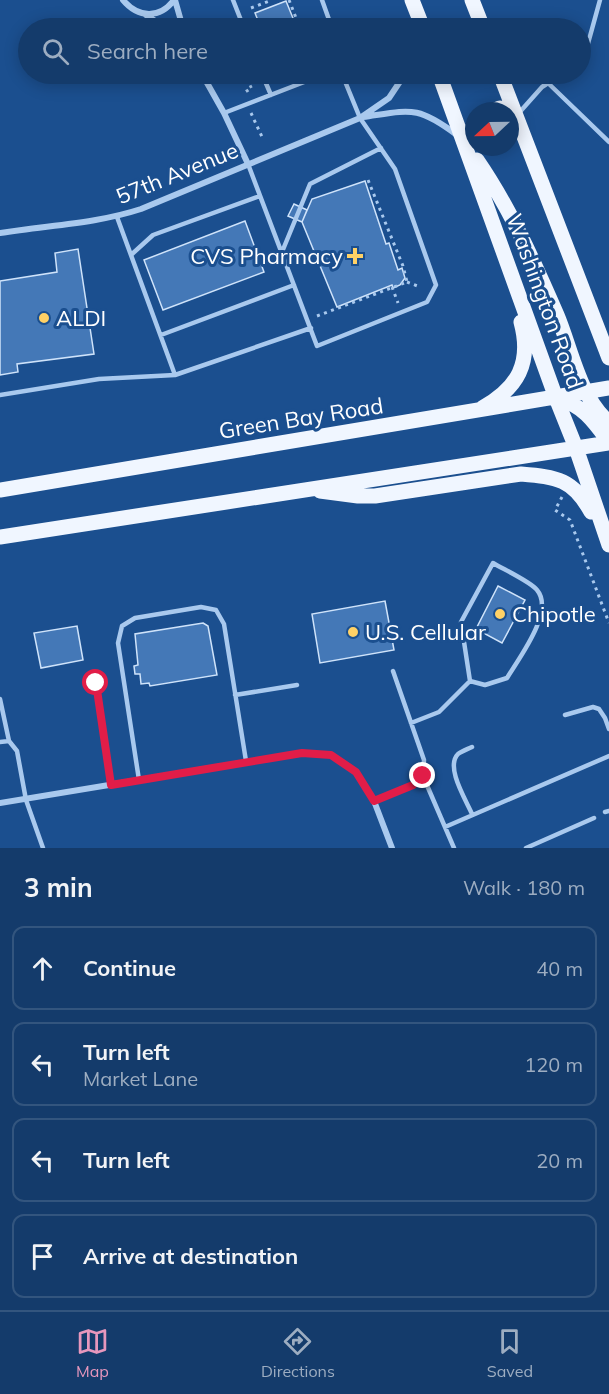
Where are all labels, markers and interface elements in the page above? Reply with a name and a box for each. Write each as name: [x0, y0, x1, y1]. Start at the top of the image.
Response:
search box: [18, 18, 591, 84]
icon: search: [39, 35, 72, 68]
text: Search here: [87, 37, 208, 65]
north arrow: [465, 102, 519, 156]
street label: 57th Avenue: [112, 136, 242, 210]
street label: Washington Road: [500, 210, 590, 392]
place label: CVS Pharmacy: [190, 242, 343, 270]
marker: CVS Pharmacy: [348, 249, 362, 263]
place label: ALDI: [56, 304, 106, 332]
marker: ALDI: [37, 311, 51, 325]
street label: Green Bay Road: [217, 391, 385, 445]
place label: Chipotle: [512, 600, 596, 628]
marker: Chipotle: [493, 607, 507, 621]
place label: U.S. Cellular: [365, 618, 486, 646]
marker: U.S. Cellular: [346, 625, 360, 639]
route start: [82, 669, 108, 695]
route end: [409, 762, 435, 788]
text: 3 min: [24, 871, 93, 904]
text: Walk · 180 m: [463, 875, 585, 900]
icon: ahead: [26, 952, 59, 985]
text: Continue: [83, 954, 176, 982]
text: 40 m: [536, 956, 583, 981]
text: Turn left: [83, 1038, 170, 1066]
icon: left: [26, 1048, 59, 1081]
text: 120 m: [524, 1052, 583, 1077]
text: Market Lane: [83, 1066, 198, 1091]
icon: left: [26, 1144, 59, 1177]
text: Turn left: [83, 1146, 170, 1174]
text: 20 m: [536, 1148, 583, 1173]
icon: arrive: [26, 1240, 59, 1273]
text: Arrive at destination: [83, 1242, 298, 1270]
tab: Map: [76, 1325, 109, 1381]
tab: Directions: [261, 1325, 335, 1381]
tab: Saved: [487, 1325, 533, 1381]

